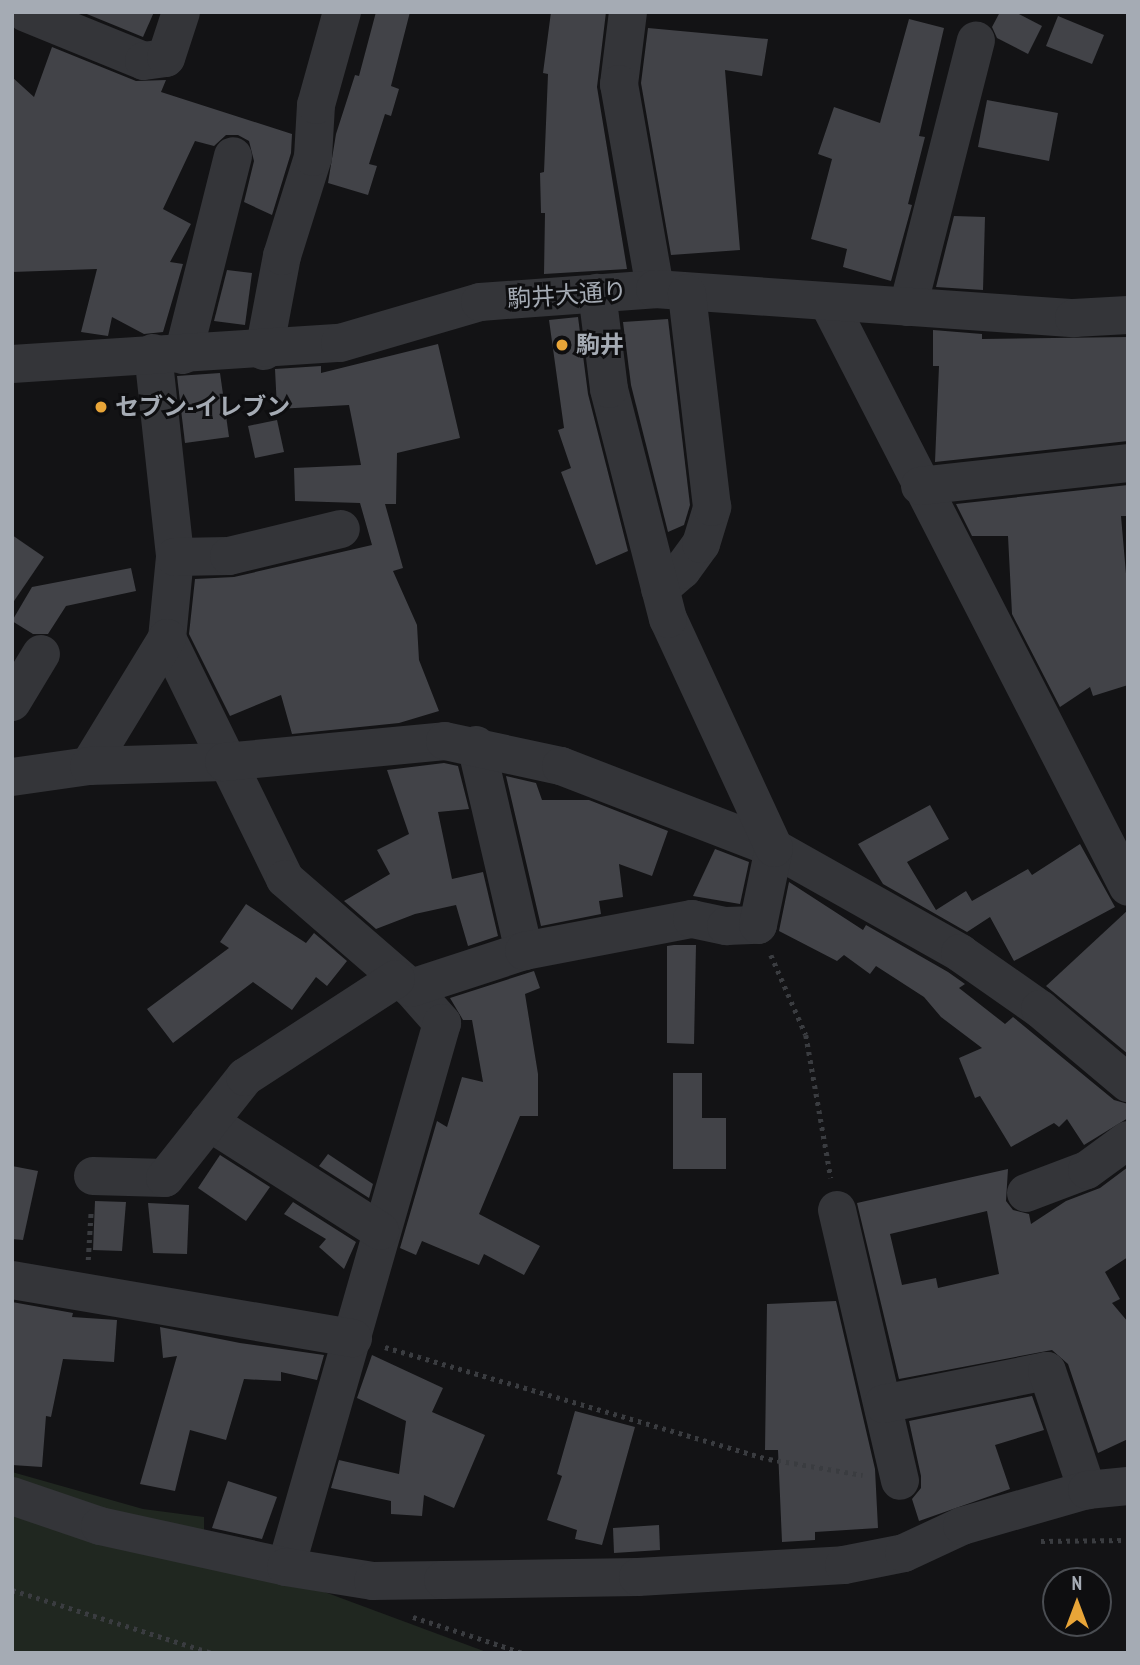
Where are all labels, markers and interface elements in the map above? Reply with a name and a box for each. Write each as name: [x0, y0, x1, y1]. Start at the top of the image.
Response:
street label: 駒井大通り: [506, 276, 628, 314]
place label: 駒井: [576, 331, 624, 359]
marker: 駒井: [554, 337, 570, 353]
place label: セブン-イレブン: [115, 393, 290, 421]
marker: セブン-イレブン: [93, 399, 109, 415]
north arrow: [1042, 1567, 1112, 1637]
text: N: [1072, 1571, 1082, 1595]

